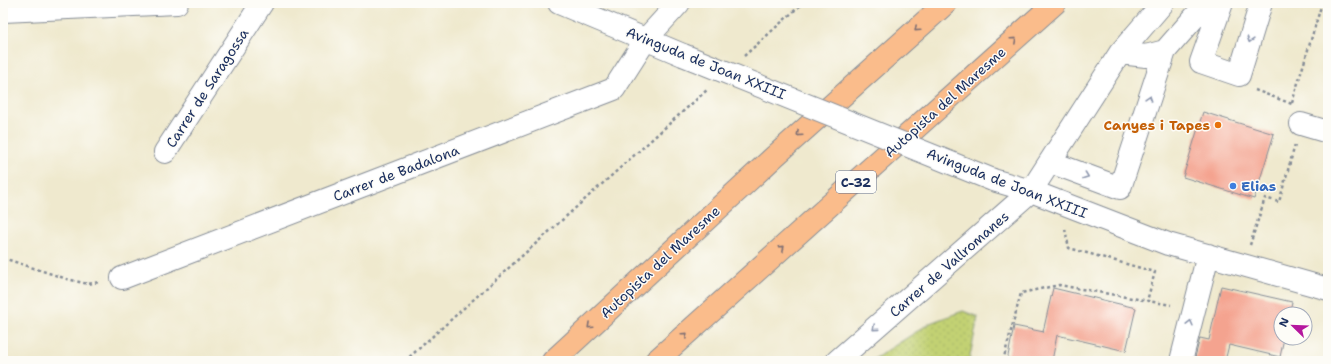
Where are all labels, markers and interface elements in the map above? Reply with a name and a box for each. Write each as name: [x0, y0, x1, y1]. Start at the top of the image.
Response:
street label: Avinguda de Joan XXIII: [623, 23, 789, 103]
one-way arrow: [914, 24, 922, 32]
street label: Carrer de Saragossa: [162, 25, 252, 151]
one-way arrow: [1009, 37, 1017, 44]
one-way arrow: [1246, 37, 1255, 44]
street label: Autopista del Maresme: [881, 43, 1010, 161]
one-way arrow: [1144, 95, 1153, 102]
place label: Canyes i Tapes: [1104, 116, 1210, 134]
marker: Canyes i Tapes: [1213, 120, 1223, 130]
one-way arrow: [796, 130, 804, 137]
street label: Carrer de Badalona: [331, 141, 462, 205]
street label: Avinguda de Joan XXIII: [924, 144, 1090, 222]
road number: C-32: [836, 171, 876, 193]
one-way arrow: [1083, 171, 1090, 180]
place label: Elias: [1241, 177, 1276, 195]
marker: Elias: [1228, 181, 1238, 191]
street label: Autopista del Maresme: [596, 202, 724, 322]
street label: Carrer de Vallromanes: [885, 207, 1013, 321]
one-way arrow: [777, 246, 785, 253]
north arrow: [1273, 306, 1313, 346]
text: N: [1276, 315, 1293, 329]
one-way arrow: [1186, 320, 1194, 326]
one-way arrow: [587, 322, 595, 329]
one-way arrow: [873, 323, 880, 330]
one-way arrow: [681, 333, 688, 340]

